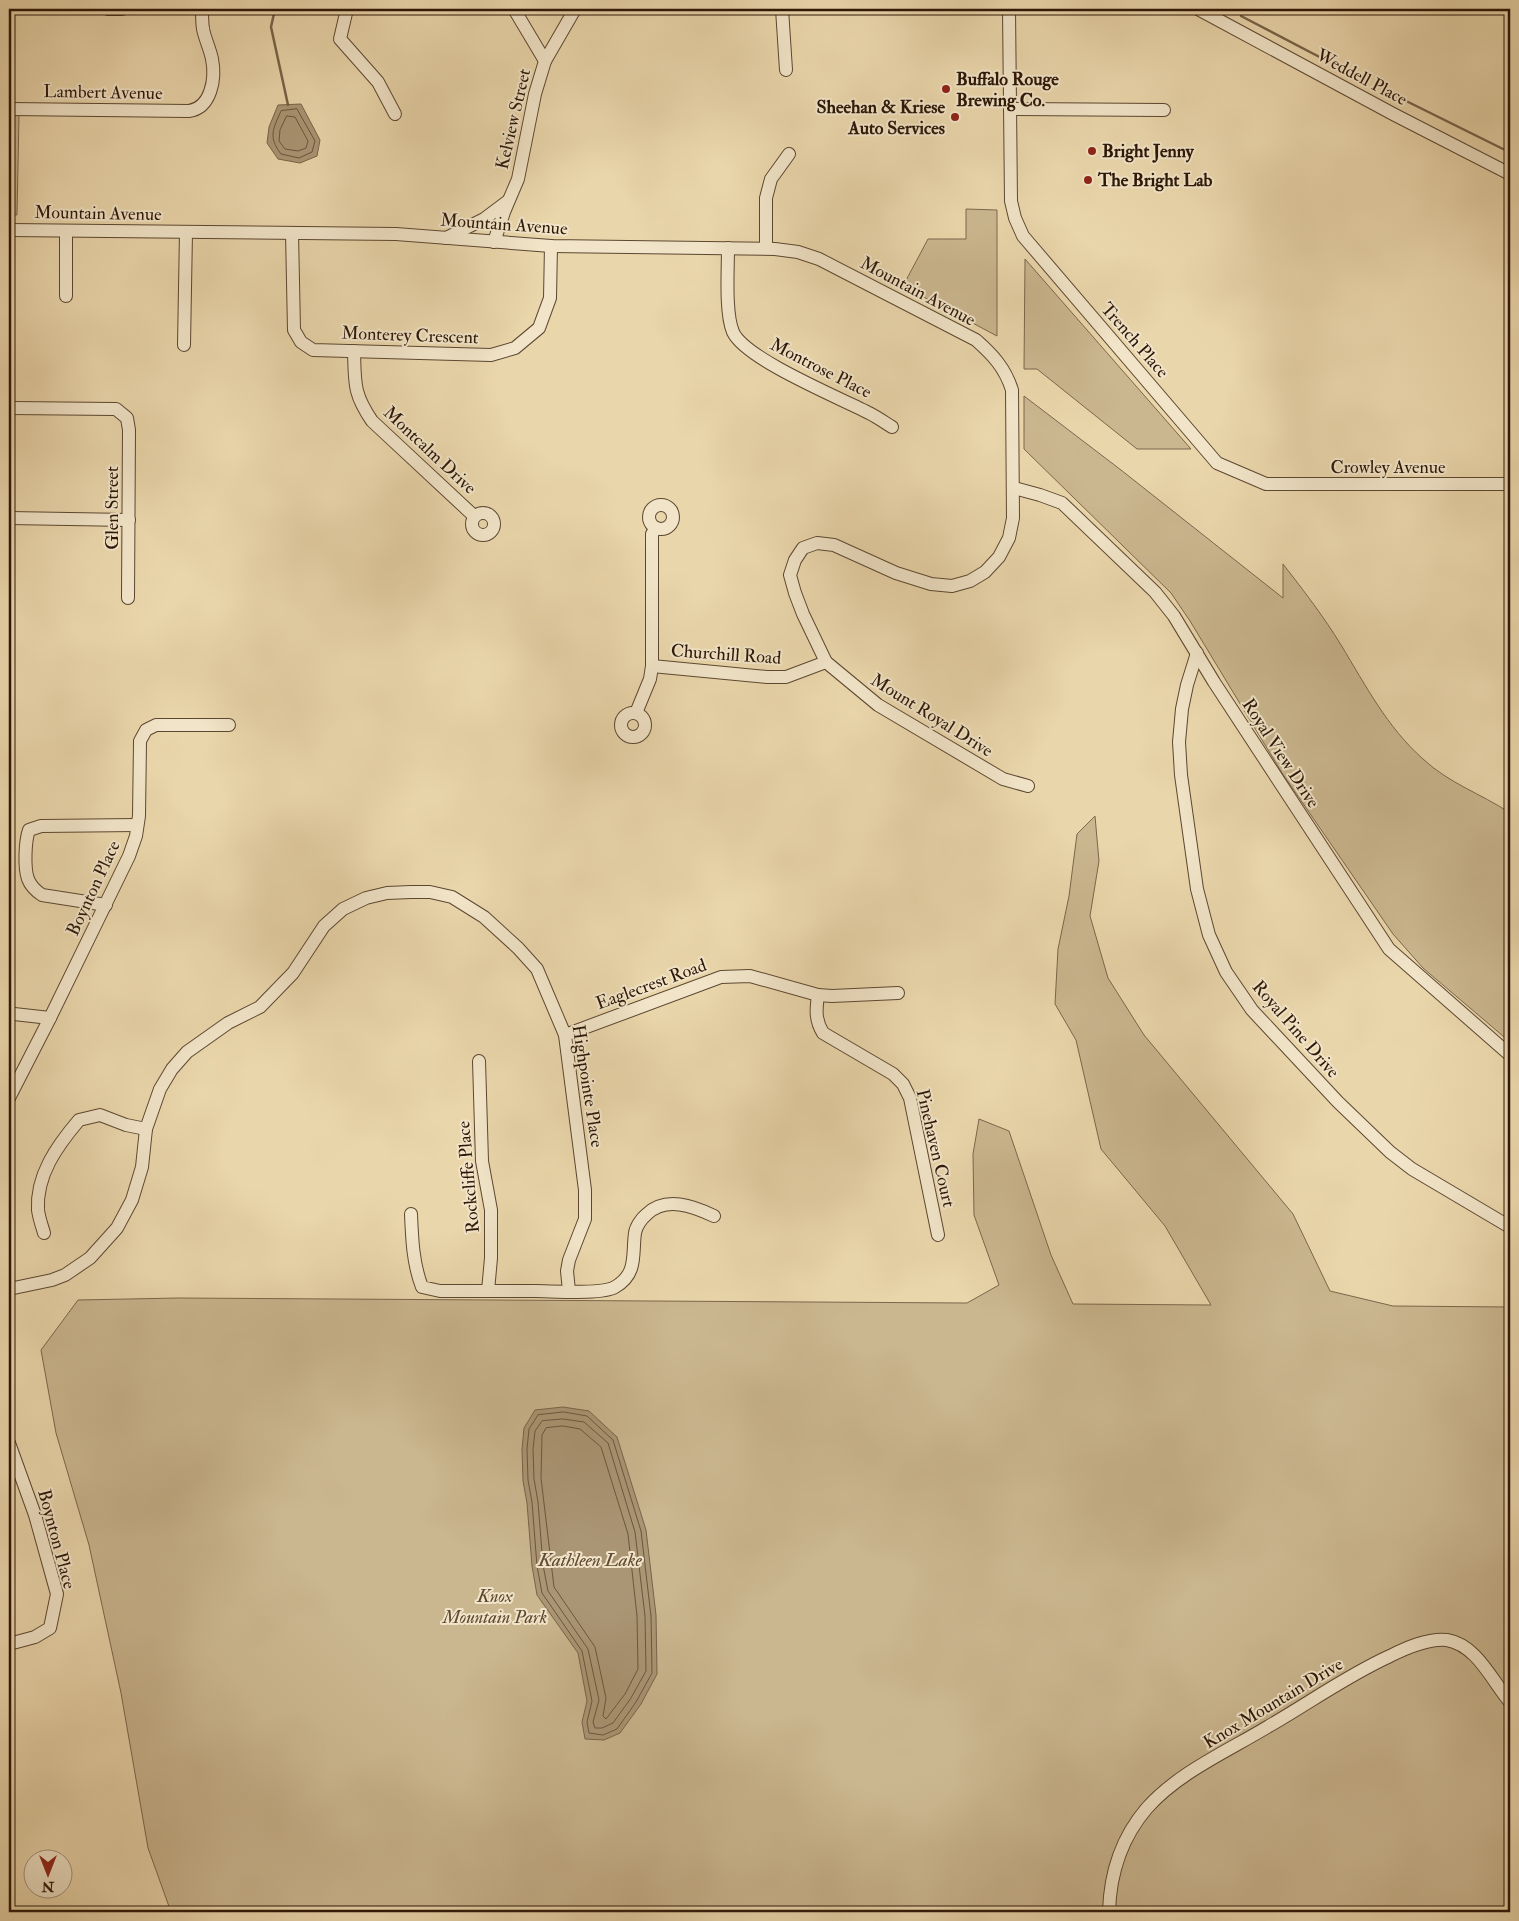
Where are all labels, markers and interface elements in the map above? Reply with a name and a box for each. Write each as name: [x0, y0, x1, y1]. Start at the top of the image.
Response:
street label: Weddell Place: [1311, 43, 1412, 111]
street label: Kelview Street: [491, 66, 536, 172]
place label: Buffalo Rouge Brewing Co.: [956, 68, 1059, 112]
street label: Lambert Avenue: [43, 80, 163, 105]
marker: Buffalo Rouge Brewing Co.: [940, 83, 952, 95]
place label: Sheehan & Kriese Auto Services: [817, 96, 945, 140]
marker: Sheehan & Kriese Auto Services: [949, 111, 961, 123]
place label: Bright Jenny: [1102, 140, 1195, 163]
marker: Bright Jenny: [1086, 145, 1098, 157]
place label: The Bright Lab: [1097, 169, 1213, 192]
marker: The Bright Lab: [1082, 174, 1094, 186]
street label: Mountain Avenue: [34, 201, 162, 226]
street label: Mountain Avenue: [440, 209, 569, 240]
street label: Mountain Avenue: [856, 251, 980, 332]
street label: Trench Place: [1096, 298, 1174, 383]
street label: Monterey Crescent: [341, 322, 479, 349]
street label: Montrose Place: [766, 333, 876, 404]
street label: Montcalm Drive: [378, 401, 481, 500]
street label: Crowley Avenue: [1330, 456, 1446, 479]
street label: Glen Street: [101, 466, 124, 550]
street label: Churchill Road: [670, 639, 782, 670]
street label: Mount Royal Drive: [866, 669, 998, 763]
street label: Royal View Drive: [1237, 694, 1325, 813]
street label: Boynton Place: [61, 837, 126, 939]
street label: Eaglecrest Road: [593, 954, 710, 1015]
street label: Royal Pine Drive: [1247, 976, 1345, 1083]
street label: Highpointe Place: [566, 1023, 609, 1150]
street label: Pinehaven Court: [911, 1087, 960, 1210]
street label: Rockcliffe Place: [452, 1119, 485, 1234]
street label: Boynton Place: [32, 1487, 81, 1592]
water label: Kathleen Lake: [537, 1548, 643, 1572]
park label: Knox Mountain Park: [442, 1585, 547, 1629]
street label: Knox Mountain Drive: [1199, 1652, 1348, 1754]
north arrow: [22, 1848, 72, 1898]
text: N: [41, 1878, 55, 1895]

